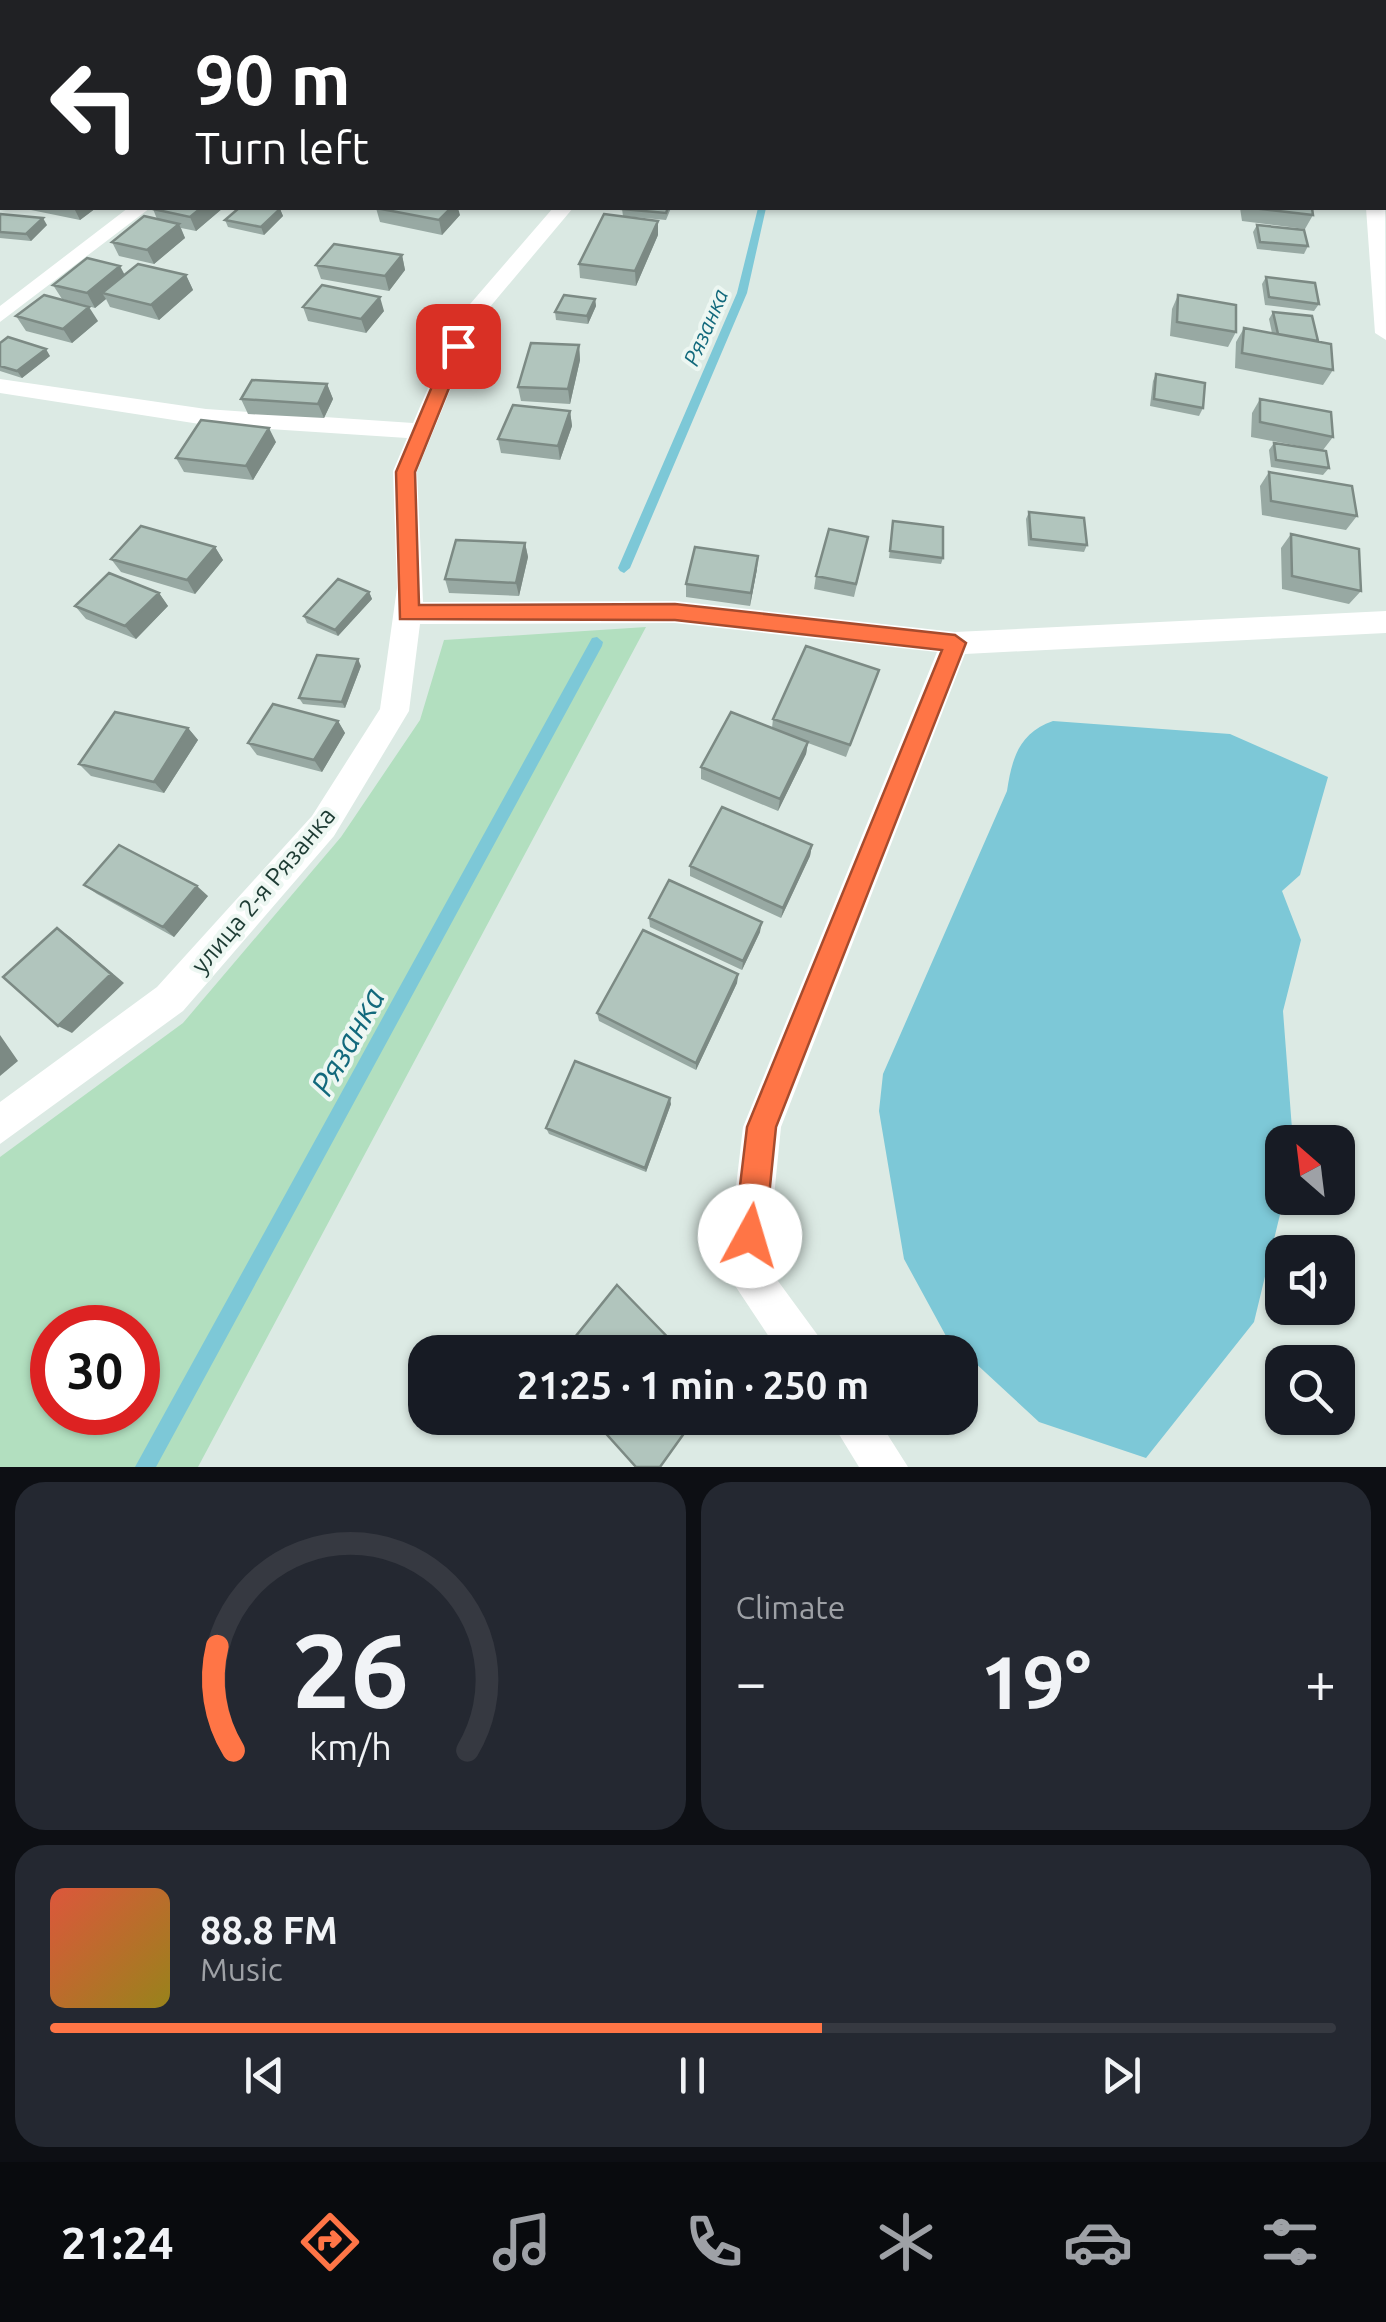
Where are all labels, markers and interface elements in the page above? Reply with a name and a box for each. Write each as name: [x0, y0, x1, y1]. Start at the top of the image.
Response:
icon: left: [30, 40, 160, 170]
text: 90 m: [195, 40, 351, 118]
text: Turn left: [195, 122, 369, 173]
water label: Рязанка: [678, 285, 732, 369]
pin: [416, 304, 501, 389]
icon: arrive: [431, 319, 486, 374]
street label: улица 2-я Рязанка: [185, 801, 341, 979]
water label: Рязанка: [303, 981, 391, 1101]
north arrow: [1265, 1125, 1355, 1215]
map controls: [1265, 1125, 1355, 1435]
position arrow: [698, 1184, 802, 1288]
button: sound: [1265, 1235, 1355, 1325]
speed limit sign: 30: [30, 1305, 160, 1435]
button: search: [1265, 1345, 1355, 1435]
text: 21:25 · 1 min · 250 m: [517, 1364, 869, 1406]
text: Climate: [736, 1589, 846, 1625]
text: 26: [292, 1611, 409, 1728]
text: 19°: [980, 1639, 1091, 1723]
text: −: [736, 1651, 767, 1712]
text: +: [1305, 1651, 1336, 1712]
text: km/h: [309, 1727, 392, 1767]
text: 88.8 FM: [200, 1909, 338, 1951]
text: Music: [200, 1951, 283, 1987]
icon: previous: [237, 2048, 292, 2103]
icon: pause: [665, 2048, 720, 2103]
icon: next: [1094, 2048, 1149, 2103]
icon: directions: [295, 2207, 365, 2277]
icon: music: [487, 2207, 557, 2277]
icon: phone: [679, 2207, 749, 2277]
icon: climate: [871, 2207, 941, 2277]
icon: car: [1063, 2207, 1133, 2277]
icon: filters: [1255, 2207, 1325, 2277]
text: 21:24: [61, 2217, 174, 2268]

